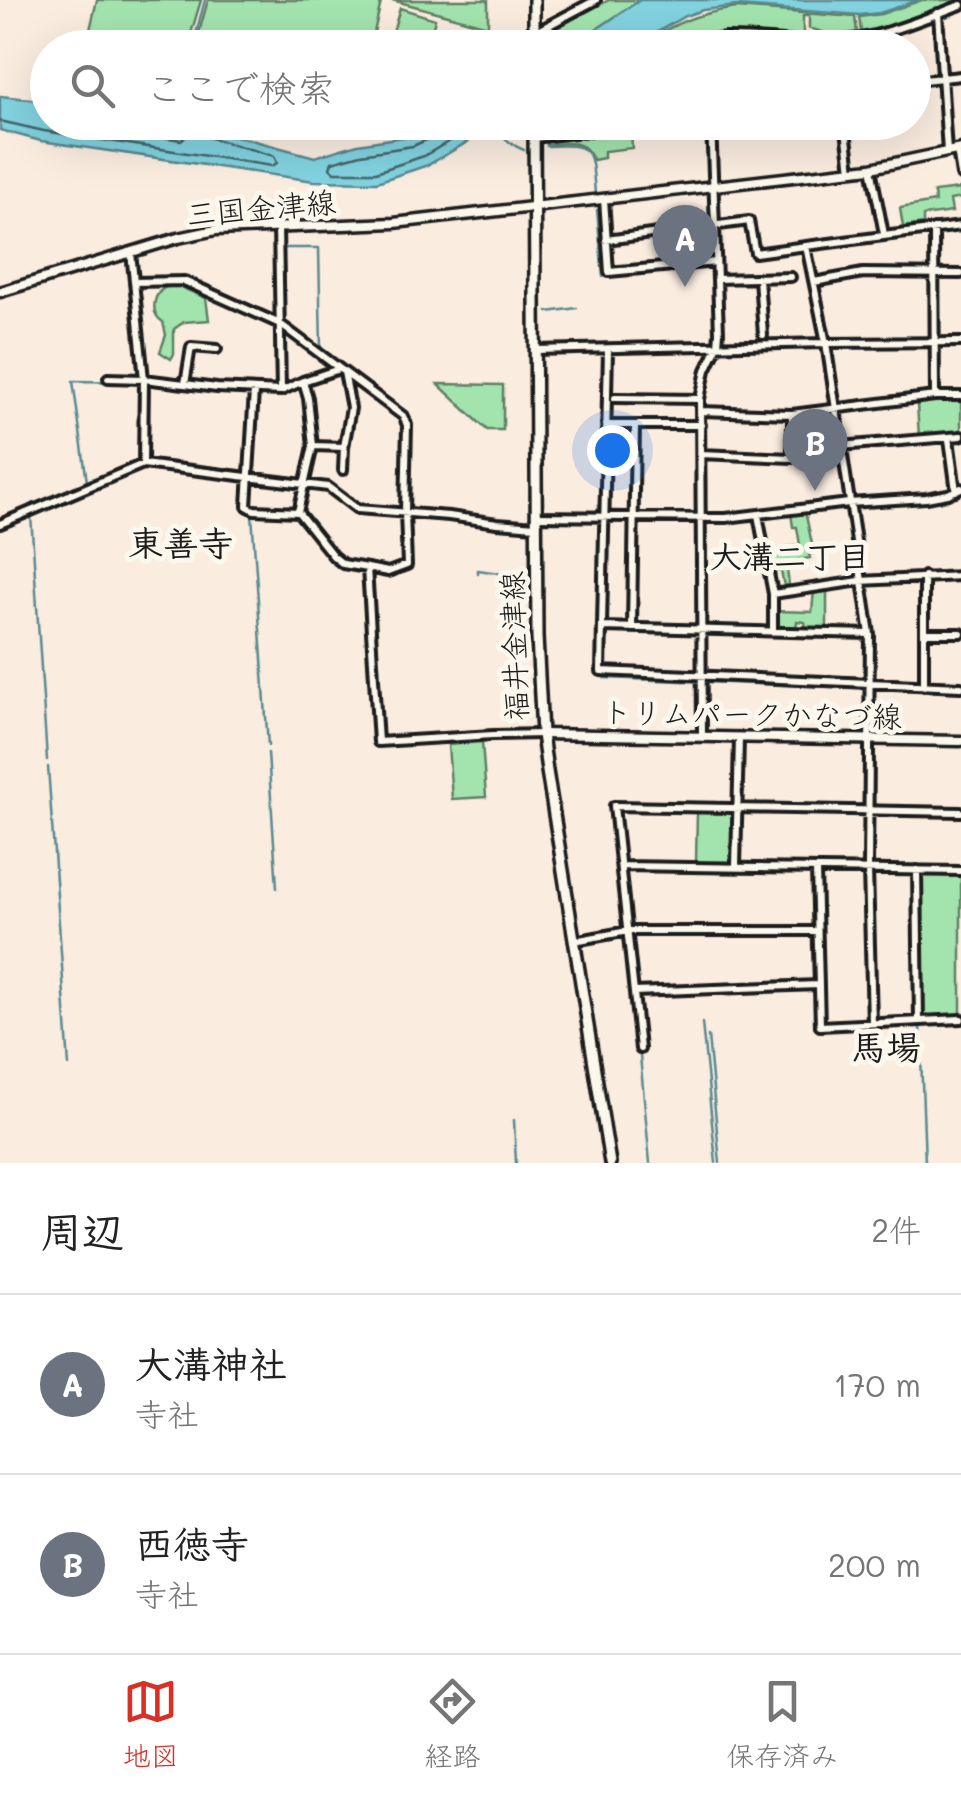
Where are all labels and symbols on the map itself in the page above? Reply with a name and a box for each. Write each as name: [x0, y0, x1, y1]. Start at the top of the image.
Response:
street label: 三国金津線: [184, 181, 337, 233]
pin: A: [652, 204, 718, 287]
pin: B: [782, 408, 848, 491]
your location: [587, 425, 638, 476]
district label: 東善寺: [128, 519, 234, 565]
district label: 大溝二丁目: [710, 534, 870, 576]
street label: 福井金津線: [490, 570, 536, 722]
street label: トリムパークかなづ線: [602, 690, 902, 736]
district label: 馬場: [851, 1023, 921, 1069]

